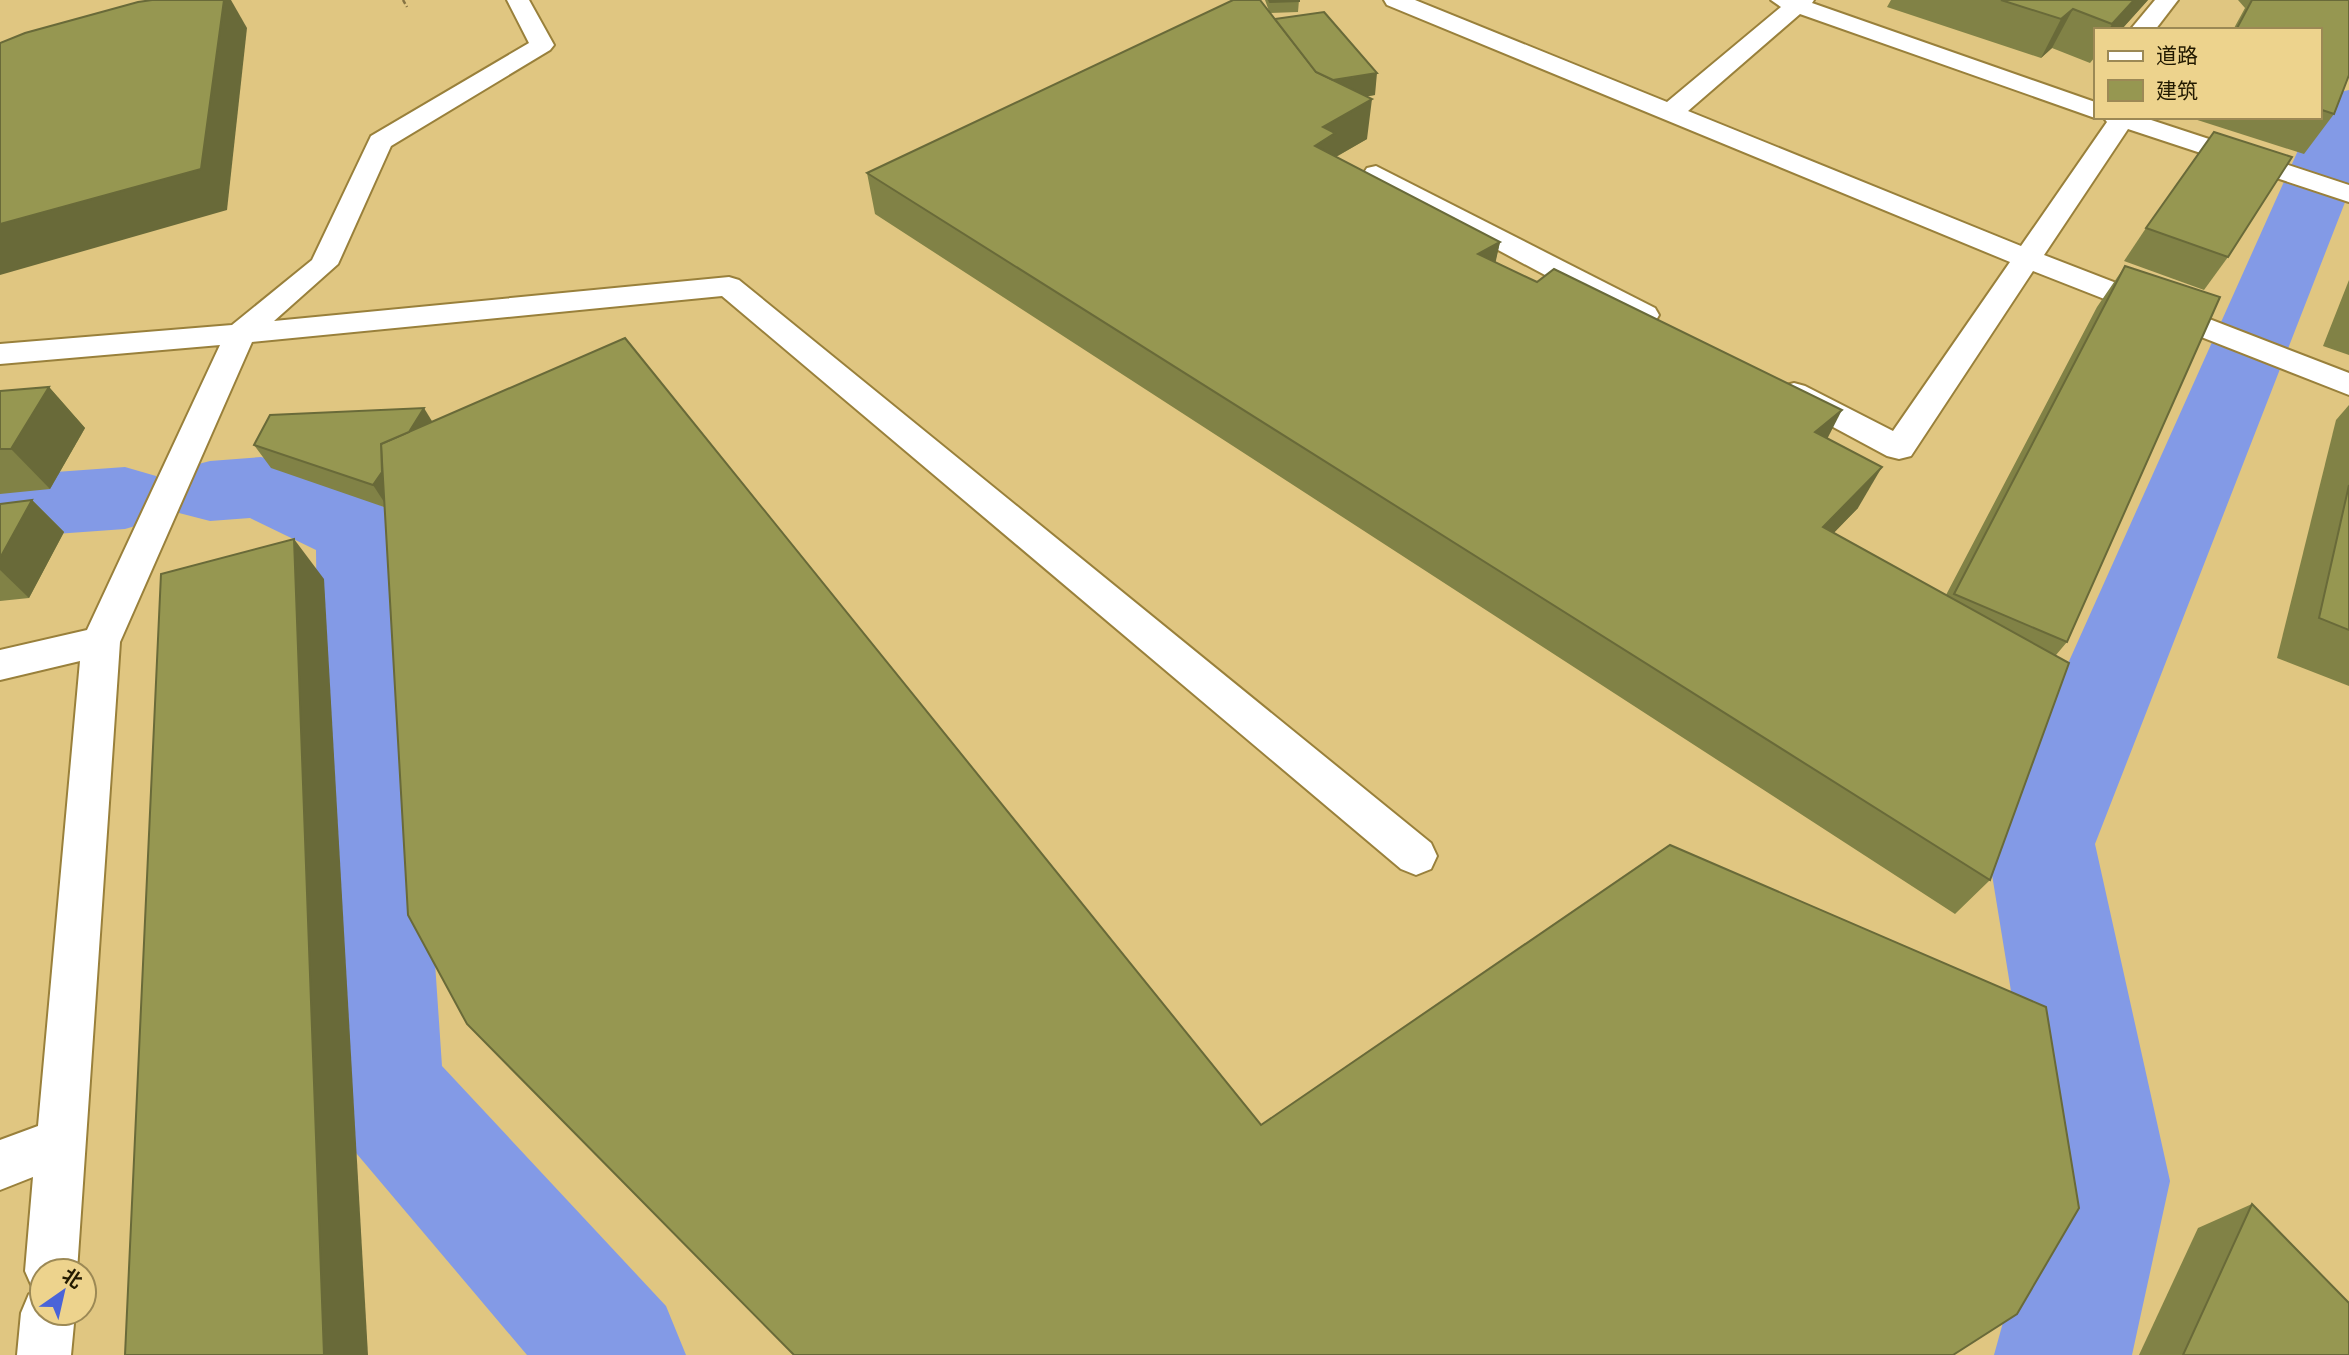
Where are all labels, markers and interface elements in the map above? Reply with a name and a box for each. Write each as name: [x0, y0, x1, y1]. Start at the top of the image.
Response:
legend: [2094, 28, 2321, 119]
text: 道路: [2156, 44, 2198, 67]
text: 建筑: [2156, 79, 2198, 102]
north arrow: [28, 1257, 98, 1327]
text: 北: [58, 1264, 86, 1292]

